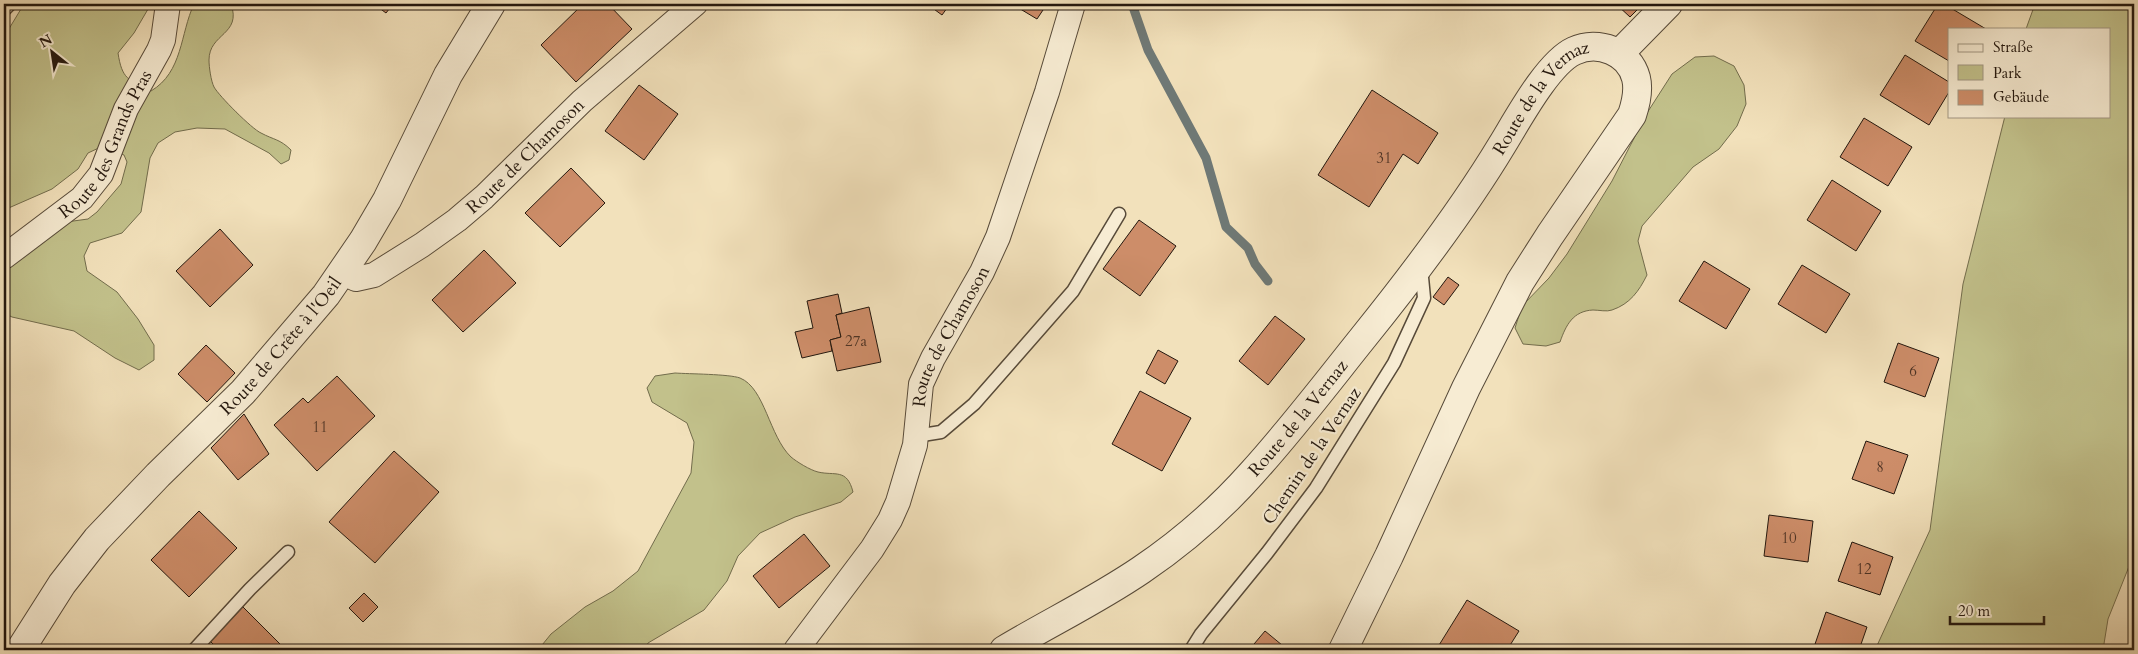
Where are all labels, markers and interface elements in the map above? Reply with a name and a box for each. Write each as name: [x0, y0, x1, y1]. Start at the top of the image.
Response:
north arrow: [28, 28, 78, 78]
legend: [1948, 28, 2110, 118]
text: N: [36, 30, 56, 52]
street label: Route de la Vernaz: [1486, 35, 1591, 160]
text: Straße: [1993, 37, 2033, 57]
text: Park: [1993, 63, 2022, 83]
street label: Route des Grands Pras: [53, 65, 158, 224]
text: Gebäude: [1993, 87, 2050, 107]
street label: Route de Chamoson: [461, 92, 591, 219]
house number: 31: [1376, 148, 1392, 168]
street label: Route de Chamoson: [906, 261, 996, 408]
street label: Route de Crête à l'Oeil: [214, 271, 348, 421]
house number: 27a: [845, 331, 867, 351]
street label: Route de la Vernaz: [1242, 354, 1353, 482]
house number: 6: [1909, 361, 1917, 381]
street label: Chemin de la Vernaz: [1257, 382, 1367, 530]
house number: 11: [312, 417, 328, 437]
house number: 8: [1876, 457, 1884, 477]
house number: 10: [1781, 528, 1797, 548]
house number: 12: [1856, 559, 1872, 579]
scale bar: [1950, 594, 2044, 626]
text: 20 m: [1958, 601, 1990, 621]

